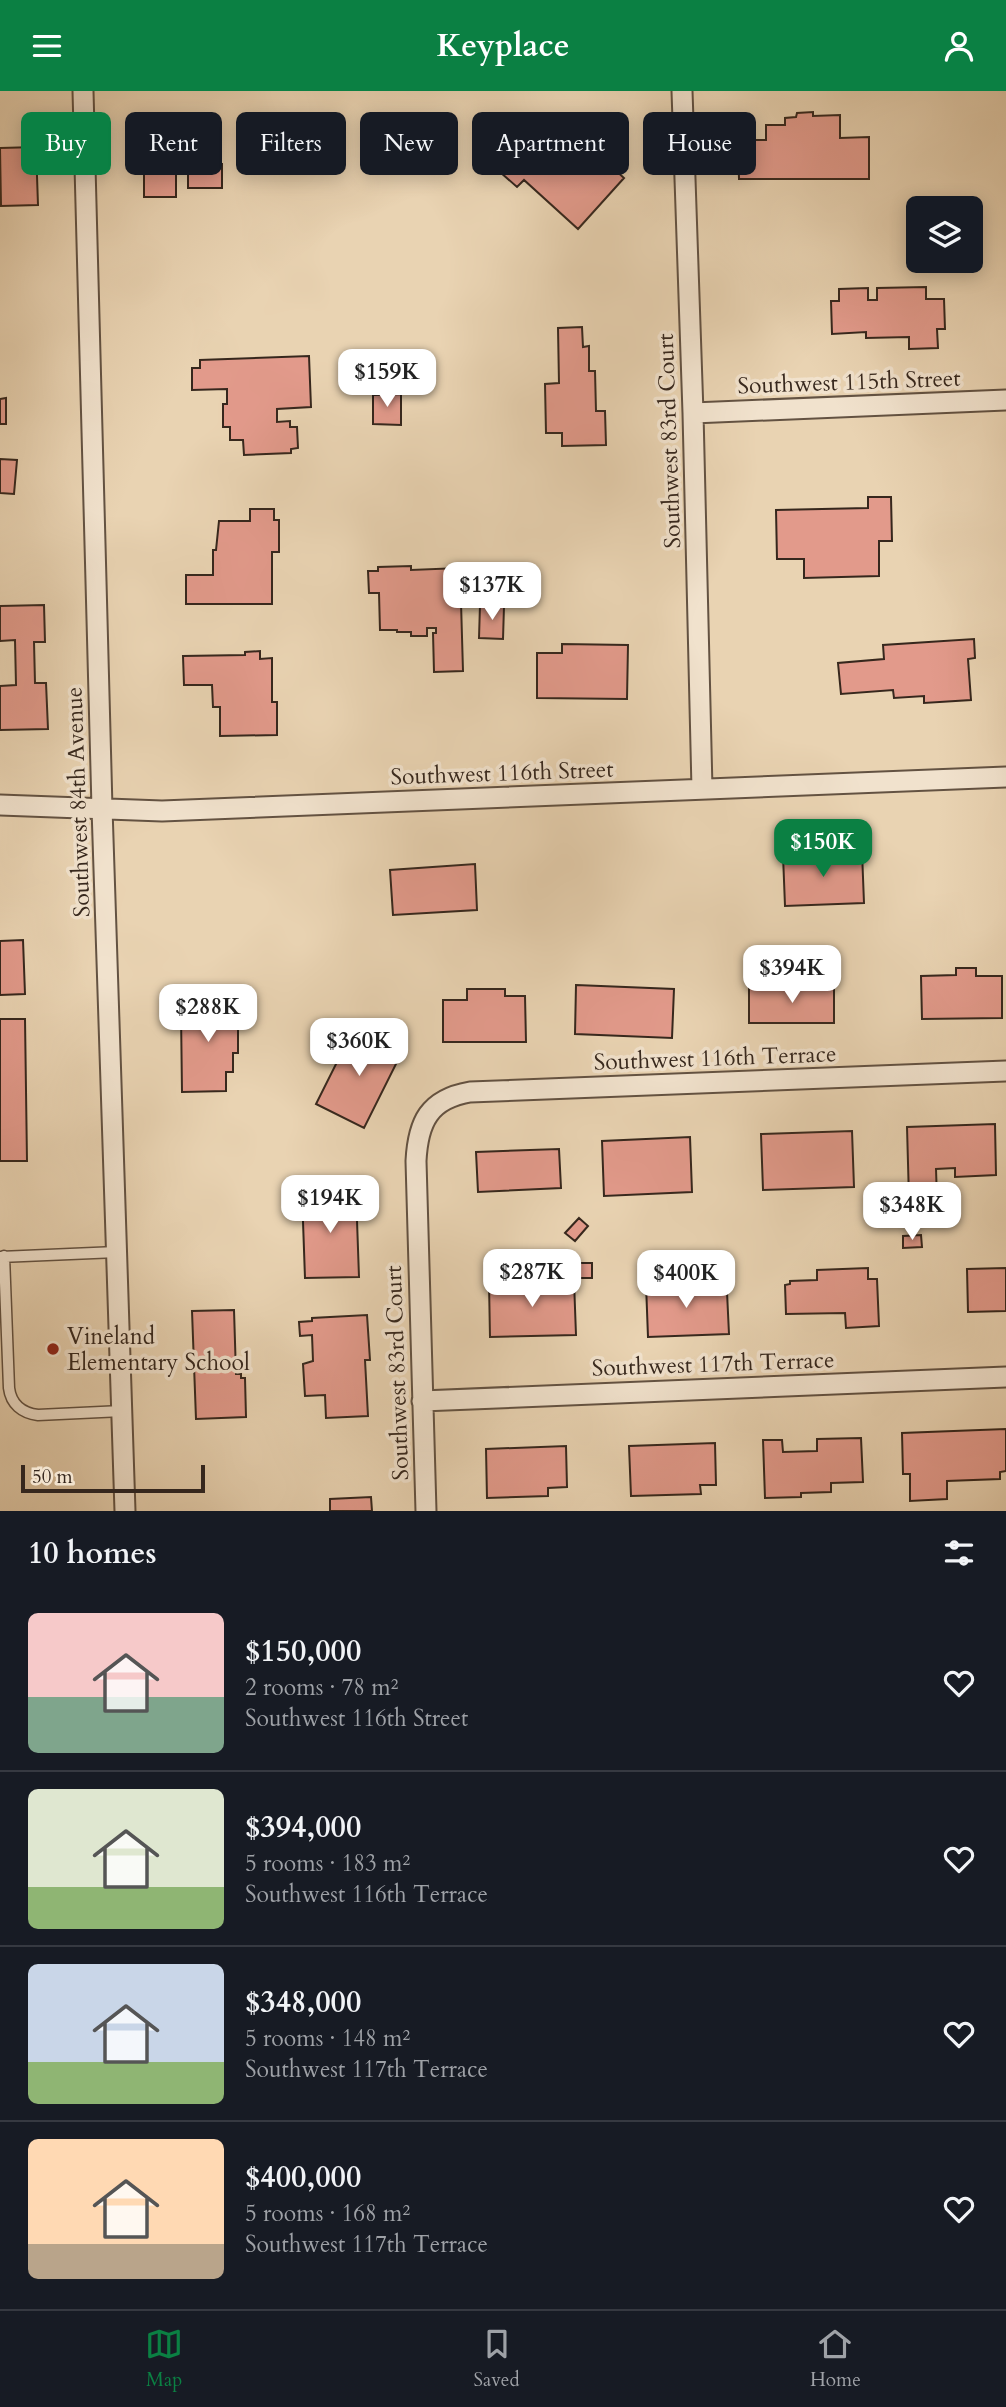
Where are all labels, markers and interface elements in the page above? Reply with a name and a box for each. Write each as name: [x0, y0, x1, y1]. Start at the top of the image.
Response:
text: Keyplace: [436, 24, 570, 68]
icon: menu: [28, 27, 66, 65]
icon: person: [940, 27, 978, 65]
chip: Buy: [21, 112, 111, 175]
chip: Rent: [125, 112, 222, 175]
chip: Filters: [236, 112, 346, 175]
chip: New: [360, 112, 458, 175]
chip: Apartment: [472, 112, 629, 175]
chip: House: [643, 112, 756, 175]
map controls: [906, 196, 983, 273]
button: layers: [906, 196, 983, 273]
street label: Southwest 83rd Court: [650, 333, 688, 549]
pin: $159K: [338, 349, 436, 409]
text: $159K: [354, 356, 420, 387]
street label: Southwest 115th Street: [737, 363, 961, 401]
pin: $137K: [443, 563, 541, 622]
text: $137K: [459, 569, 525, 600]
street label: Southwest 84th Avenue: [58, 686, 98, 918]
street label: Southwest 116th Street: [390, 754, 614, 792]
pin: $150K: [774, 819, 872, 879]
text: $150K: [790, 826, 856, 857]
pin: $394K: [743, 946, 841, 1005]
text: $394K: [759, 952, 825, 983]
pin: $288K: [159, 985, 257, 1044]
text: $288K: [175, 991, 241, 1022]
pin: $360K: [310, 1019, 408, 1078]
text: $360K: [326, 1025, 392, 1056]
street label: Southwest 116th Terrace: [593, 1038, 837, 1078]
pin: $194K: [281, 1175, 379, 1235]
text: $194K: [297, 1182, 363, 1213]
pin: $348K: [863, 1183, 961, 1242]
text: $348K: [879, 1189, 945, 1220]
pin: $287K: [483, 1249, 581, 1309]
pin: $400K: [637, 1251, 735, 1310]
text: $287K: [499, 1256, 565, 1287]
text: $400K: [653, 1257, 719, 1288]
street label: Southwest 83rd Court: [378, 1265, 416, 1481]
place label: Vineland Elementary School: [67, 1321, 250, 1378]
marker: Vineland Elementary School: [45, 1341, 61, 1357]
street label: Southwest 117th Terrace: [591, 1344, 835, 1384]
scale bar: [21, 1462, 205, 1494]
text: 50 m: [32, 1464, 73, 1490]
text: 10 homes: [28, 1533, 157, 1574]
icon: filters: [940, 1534, 978, 1572]
text: $150,000: [245, 1631, 361, 1672]
icon: home: [84, 1641, 168, 1725]
icon: heart: [940, 1664, 978, 1702]
text: 2 rooms · 78 m²: [245, 1672, 398, 1703]
text: Southwest 116th Street: [245, 1703, 468, 1734]
text: $394,000: [245, 1807, 361, 1848]
icon: home: [84, 1817, 168, 1901]
icon: heart: [940, 1840, 978, 1878]
text: 5 rooms · 183 m²: [245, 1848, 410, 1879]
text: Southwest 116th Terrace: [245, 1879, 488, 1910]
text: $348,000: [245, 1982, 361, 2023]
icon: home: [84, 1992, 168, 2076]
icon: heart: [940, 2015, 978, 2053]
text: 5 rooms · 148 m²: [245, 2023, 410, 2054]
text: Southwest 117th Terrace: [245, 2054, 488, 2085]
text: $400,000: [245, 2157, 361, 2198]
icon: home: [84, 2167, 168, 2251]
icon: heart: [940, 2190, 978, 2228]
text: 5 rooms · 168 m²: [245, 2198, 410, 2229]
text: Southwest 117th Terrace: [245, 2229, 488, 2260]
tab: Map: [145, 2325, 183, 2393]
tab: Saved: [474, 2325, 520, 2393]
tab: Home: [810, 2325, 861, 2393]

